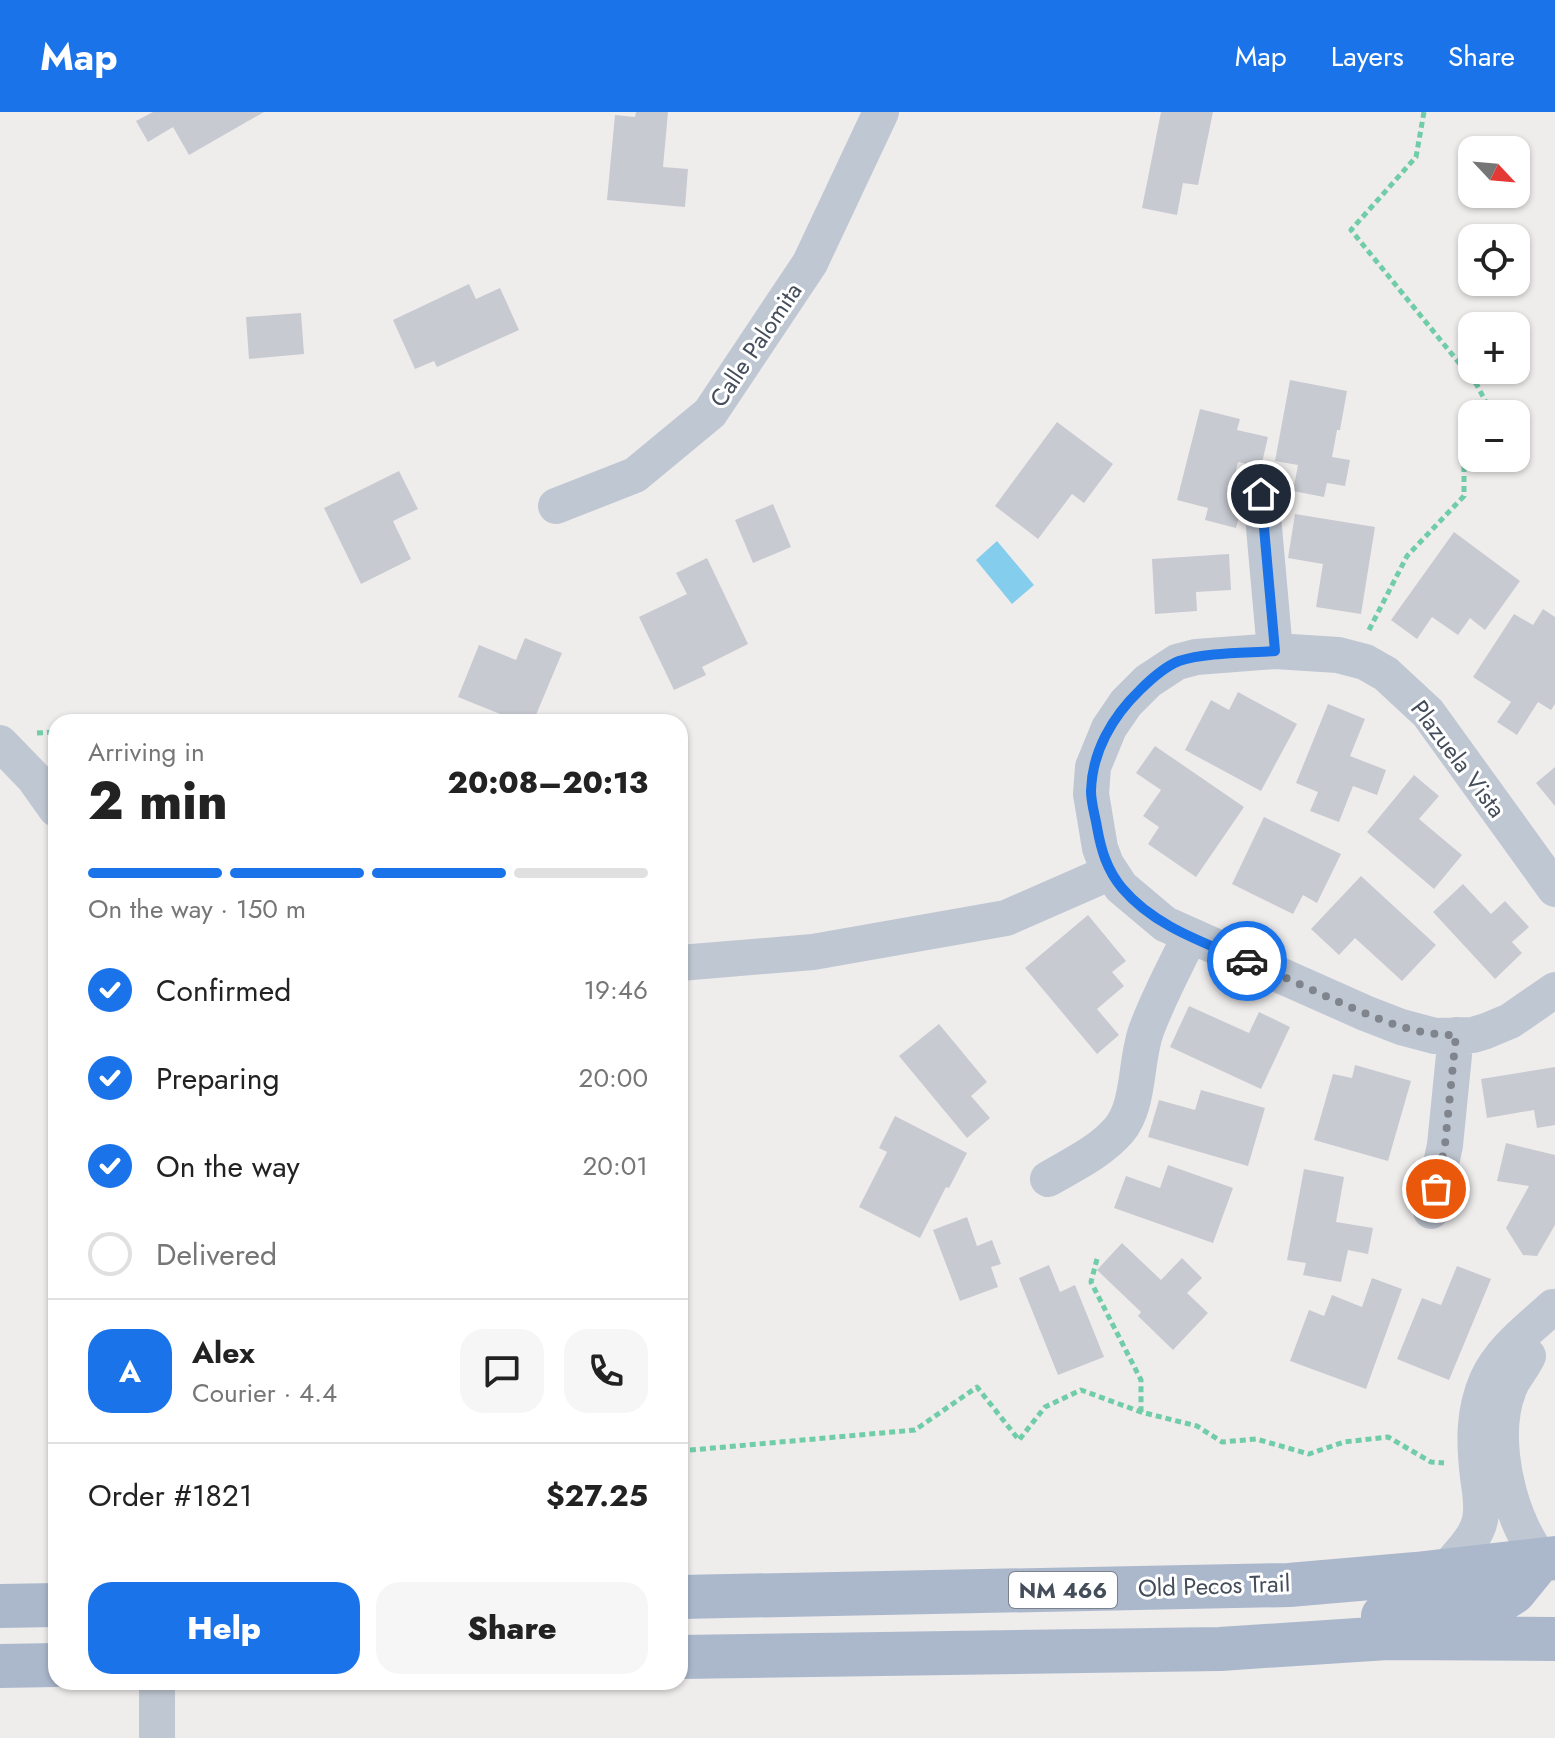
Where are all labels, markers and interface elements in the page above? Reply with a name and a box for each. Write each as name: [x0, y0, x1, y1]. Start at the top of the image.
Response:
text: Map: [40, 29, 118, 84]
text: Map: [1235, 36, 1287, 77]
text: Layers: [1331, 36, 1404, 77]
text: Share: [1448, 36, 1515, 77]
north arrow: [1458, 136, 1530, 208]
map controls: [1458, 136, 1530, 472]
button: locate: [1458, 224, 1530, 296]
street label: Calle Palomita: [701, 275, 810, 414]
button: +: [1458, 312, 1530, 384]
button: −: [1458, 400, 1530, 472]
pin: [1227, 460, 1295, 528]
icon: home: [1239, 472, 1283, 516]
street label: Plazuela Vista: [1403, 693, 1514, 825]
text: Arriving in: [88, 733, 205, 771]
text: 20:08–20:13: [448, 761, 648, 804]
text: 2 min: [88, 763, 228, 839]
text: On the way · 150 m: [88, 890, 306, 928]
courier: [1207, 921, 1287, 1001]
icon: car: [1225, 939, 1269, 983]
icon: check: [88, 968, 132, 1012]
text: Confirmed: [156, 969, 291, 1012]
text: 19:46: [583, 971, 648, 1009]
icon: check: [88, 1056, 132, 1100]
text: Preparing: [156, 1057, 280, 1100]
text: 20:00: [579, 1059, 648, 1097]
icon: check: [88, 1144, 132, 1188]
text: On the way: [156, 1145, 300, 1188]
text: 20:01: [583, 1147, 648, 1185]
pin: [1402, 1155, 1470, 1223]
icon: bag: [1414, 1167, 1458, 1211]
text: Delivered: [156, 1233, 277, 1276]
button: chat: [460, 1329, 544, 1413]
button: phone: [564, 1329, 648, 1413]
text: Alex: [192, 1331, 255, 1374]
text: A: [119, 1350, 141, 1393]
text: Courier · 4.4: [192, 1374, 337, 1412]
text: Order #1821: [88, 1474, 252, 1517]
text: $27.25: [546, 1474, 648, 1517]
street label: Old Pecos Trail: [1137, 1565, 1291, 1606]
road number: NM 466: [1009, 1572, 1117, 1608]
button: Help: [88, 1582, 360, 1674]
button: Share: [376, 1582, 648, 1674]

